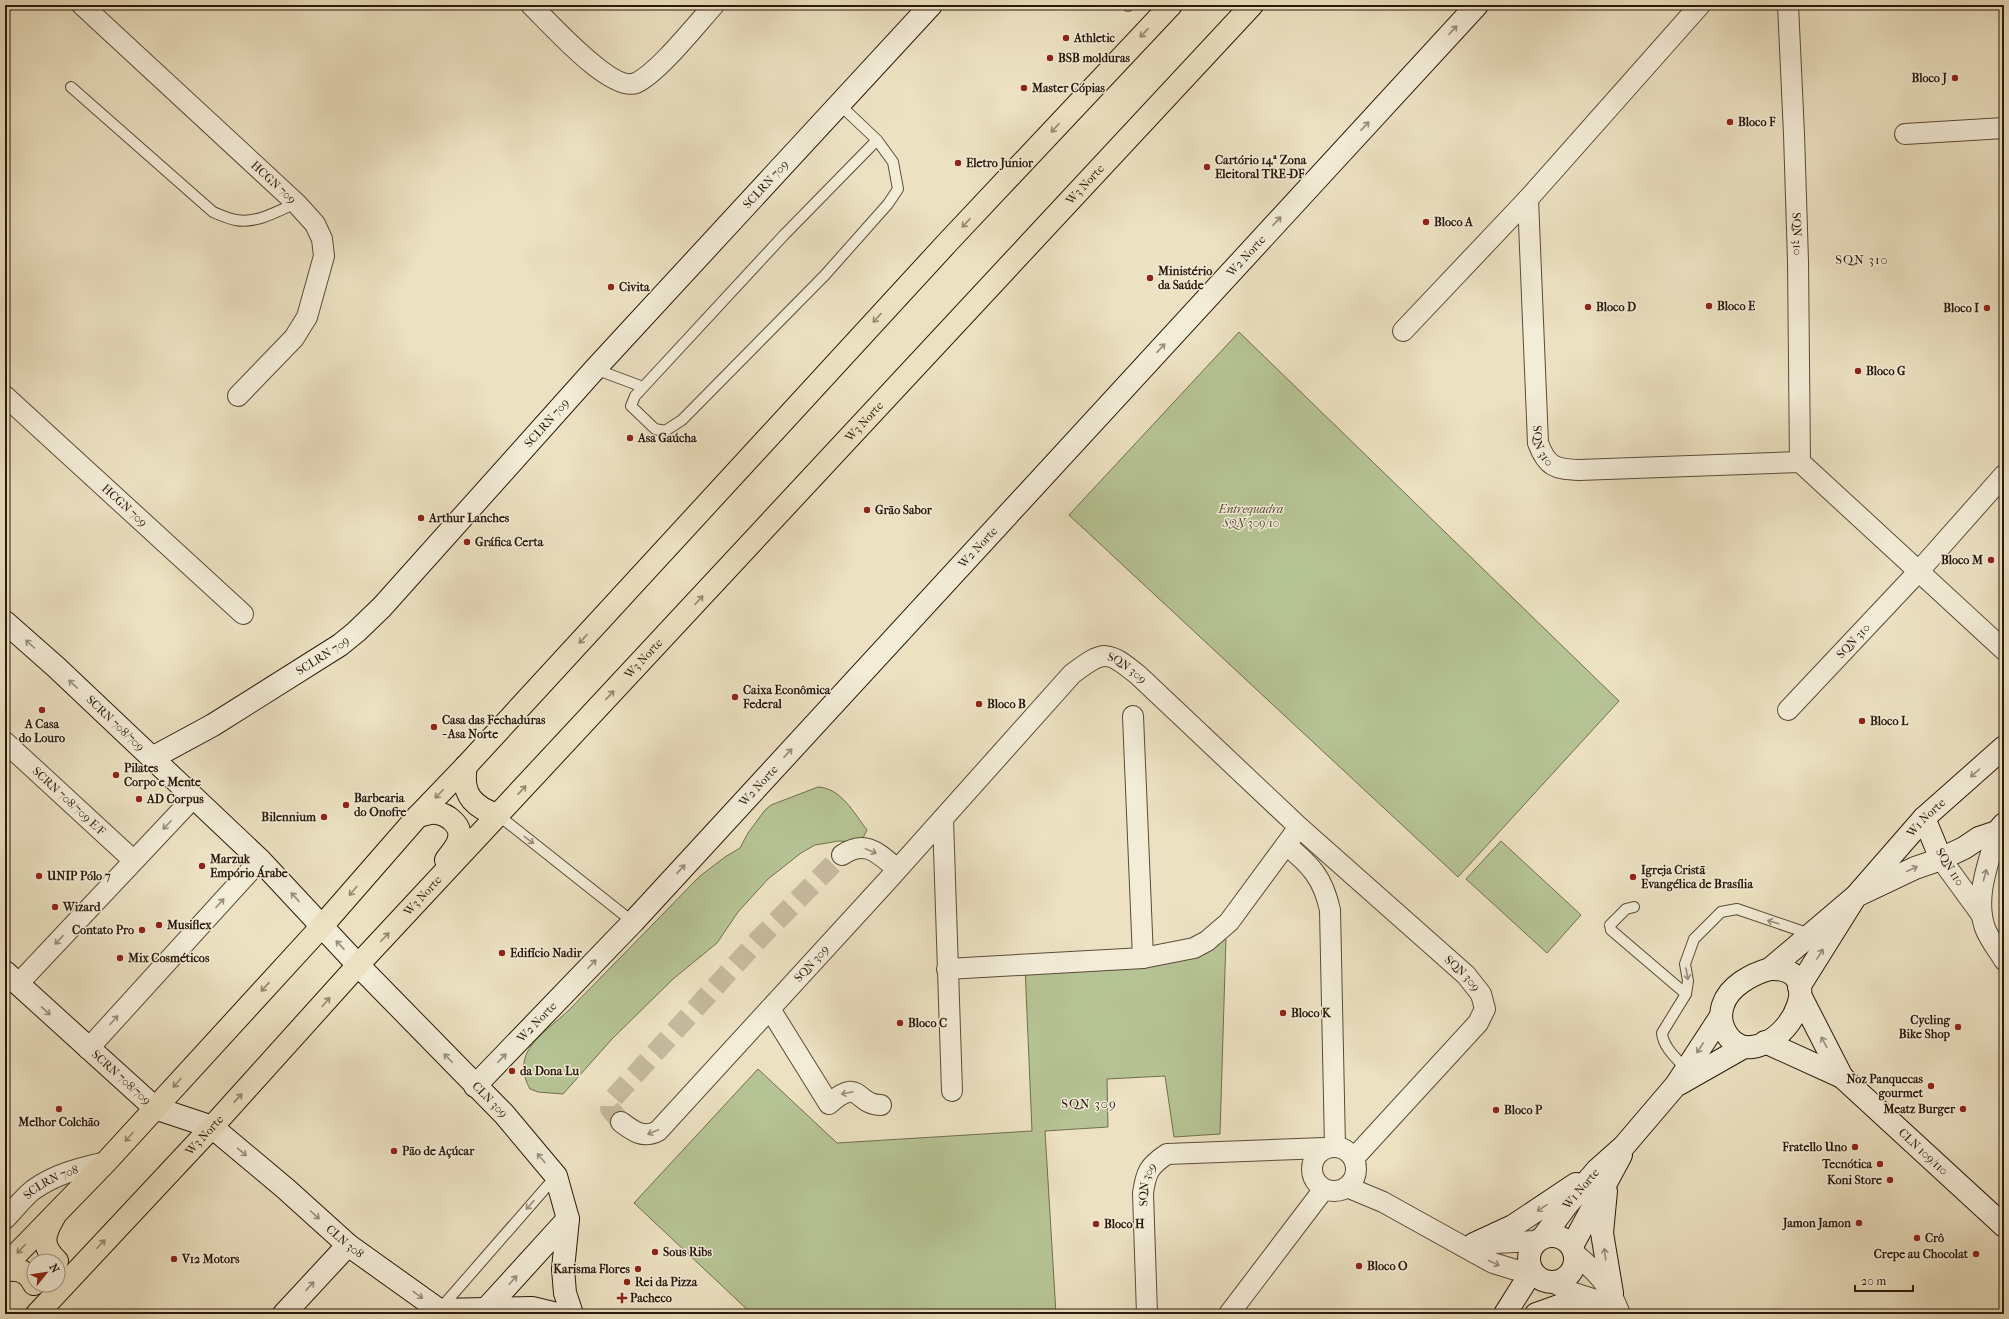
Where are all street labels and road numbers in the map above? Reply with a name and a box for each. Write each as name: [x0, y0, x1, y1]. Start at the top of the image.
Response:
street label: SCLRN 709: [740, 157, 791, 211]
street label: HCGN 709: [248, 158, 299, 207]
street label: W3 Norte: [1062, 161, 1107, 208]
street label: SQN 310: [1789, 212, 1805, 255]
street label: W2 Norte: [1223, 232, 1268, 280]
street label: SCLRN 709: [521, 396, 572, 450]
street label: W3 Norte: [842, 398, 886, 445]
street label: SQN 310: [1530, 425, 1556, 469]
street label: HCGN 709: [99, 481, 150, 530]
street label: W2 Norte: [955, 524, 1000, 571]
street label: SQN 310: [1833, 620, 1873, 661]
street label: SCLRN 709: [293, 633, 352, 678]
street label: W3 Norte: [621, 636, 665, 682]
street label: SQN 309: [1106, 649, 1150, 686]
street label: SCRN 708/709: [84, 693, 148, 754]
street label: W2 Norte: [735, 762, 781, 810]
street label: SCRN 708/709 E/F: [30, 764, 109, 838]
street label: W1 Norte: [1903, 795, 1948, 841]
street label: SQN 110: [1933, 845, 1967, 889]
street label: W3 Norte: [400, 873, 445, 919]
street label: SQN 309: [791, 942, 832, 985]
street label: SQN 309: [1442, 952, 1483, 994]
street label: W2 Norte: [513, 999, 559, 1046]
street label: SCRN 708/709: [89, 1047, 154, 1108]
street label: CLN 309: [469, 1079, 511, 1121]
street label: W3 Norte: [182, 1112, 226, 1159]
street label: CLN 109/110: [1896, 1126, 1951, 1178]
street label: SQN 309: [1136, 1160, 1159, 1207]
street label: SCLRN 708: [20, 1162, 80, 1202]
street label: W1 Norte: [1559, 1166, 1602, 1213]
street label: CLN 308: [323, 1222, 366, 1261]

